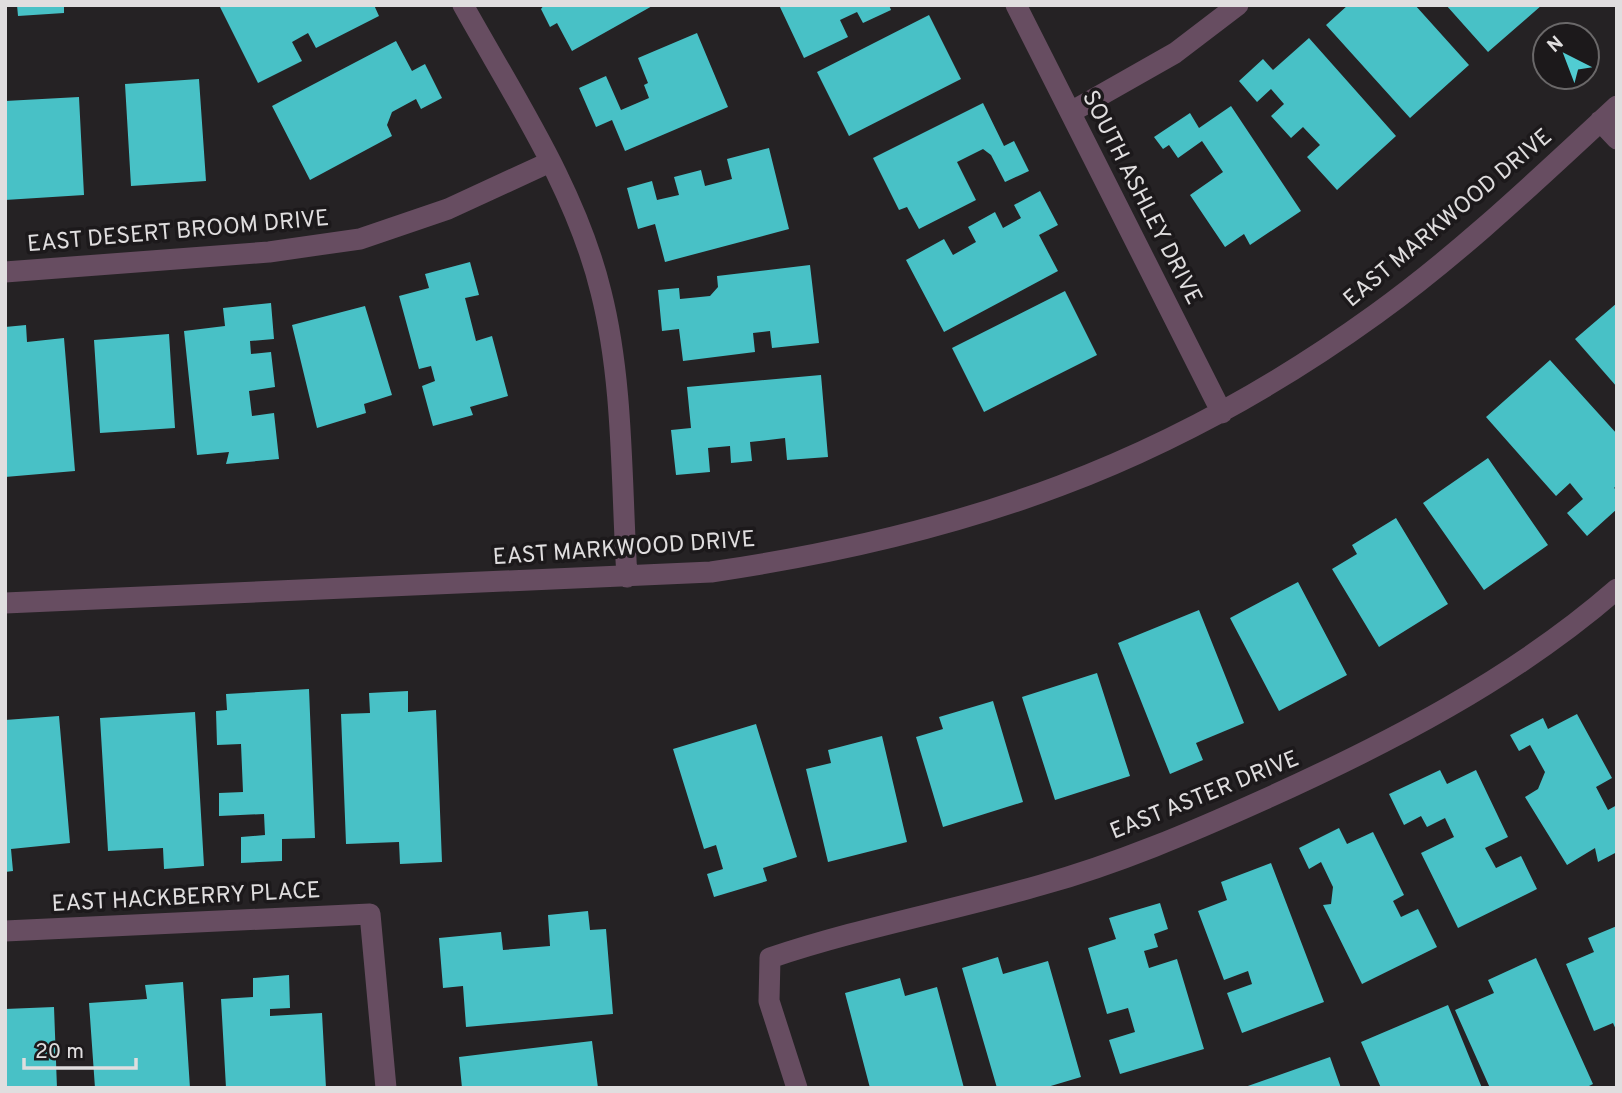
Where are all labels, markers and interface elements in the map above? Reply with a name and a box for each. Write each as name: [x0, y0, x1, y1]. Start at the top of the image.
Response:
north arrow: [1531, 21, 1601, 91]
text: N: [1543, 31, 1569, 58]
street label: SOUTH ASHLEY DRIVE: [1074, 86, 1207, 310]
street label: EAST MARKWOOD DRIVE: [1338, 123, 1559, 315]
street label: EAST DESERT BROOM DRIVE: [26, 205, 330, 260]
street label: EAST MARKWOOD DRIVE: [492, 526, 756, 573]
street label: EAST ASTER DRIVE: [1106, 745, 1304, 847]
street label: EAST HACKBERRY PLACE: [51, 877, 321, 920]
scale bar: [24, 1026, 136, 1070]
text: 20 m: [35, 1039, 84, 1066]

